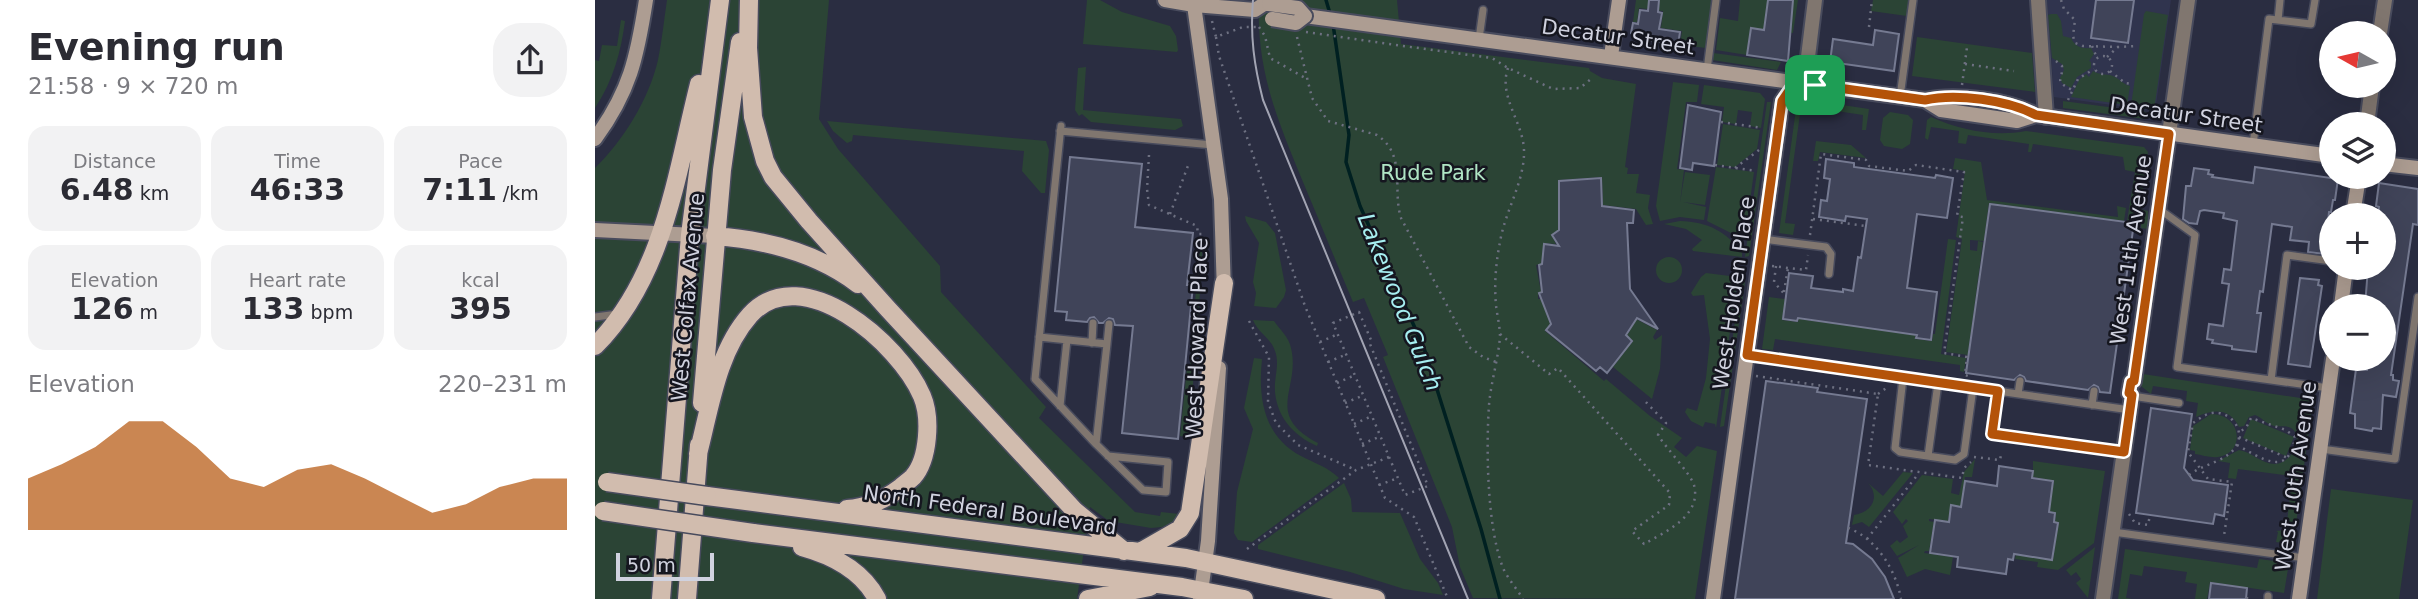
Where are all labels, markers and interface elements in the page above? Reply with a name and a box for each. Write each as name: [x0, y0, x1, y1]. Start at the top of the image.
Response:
street label: Decatur Street: [1540, 14, 1696, 60]
north arrow: [2319, 21, 2396, 98]
map controls: [2319, 21, 2396, 371]
button: share: [493, 23, 567, 97]
text: Evening run: [28, 25, 285, 69]
pin: [1785, 55, 1845, 115]
icon: arrive: [1796, 66, 1834, 104]
text: 21:58 · 9 × 720 m: [28, 73, 238, 99]
street label: Decatur Street: [2108, 92, 2264, 138]
button: layers: [2319, 112, 2396, 189]
text: Distance: [73, 150, 156, 172]
text: Time: [274, 150, 321, 172]
text: Pace: [458, 150, 503, 172]
street label: West 11th Avenue: [2106, 154, 2156, 346]
park label: Rude Park: [1380, 161, 1486, 185]
text: 6.48: [60, 172, 134, 207]
text: 46:33: [250, 172, 345, 207]
text: 7:11: [422, 172, 497, 207]
text: km: [134, 182, 169, 204]
text: /km: [497, 182, 539, 204]
street label: West Colfax Avenue: [667, 192, 709, 402]
street label: West Holden Place: [1709, 195, 1759, 391]
button: +: [2319, 203, 2396, 280]
water label: Lakewood Gulch: [1352, 209, 1448, 395]
street label: West Howard Place: [1181, 237, 1213, 439]
text: Elevation: [70, 269, 159, 291]
text: Heart rate: [249, 269, 346, 291]
text: kcal: [461, 269, 500, 291]
text: 126: [71, 291, 134, 326]
text: 133: [242, 291, 304, 326]
text: 395: [449, 291, 512, 326]
button: −: [2319, 294, 2396, 371]
text: m: [134, 301, 158, 323]
text: bpm: [304, 301, 353, 323]
text: Elevation: [28, 371, 135, 397]
text: 220–231 m: [438, 371, 567, 397]
street label: West 10th Avenue: [2271, 380, 2321, 572]
street label: North Federal Boulevard: [862, 480, 1118, 540]
scale bar: [616, 550, 714, 582]
text: 50 m: [627, 554, 676, 576]

